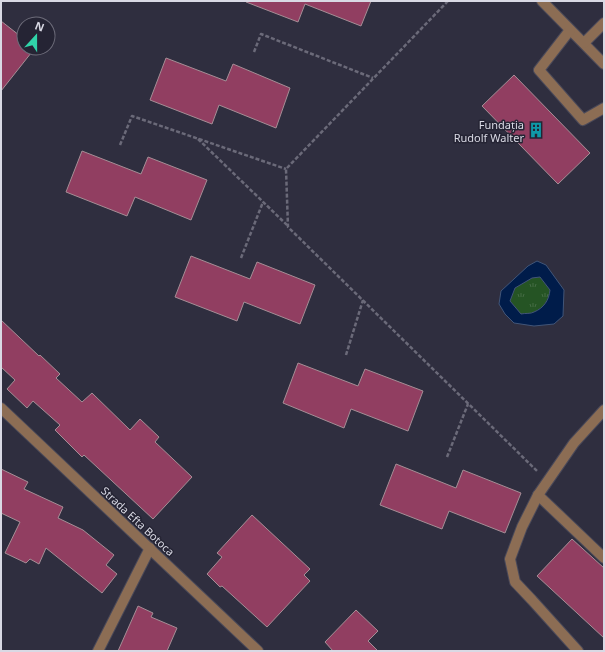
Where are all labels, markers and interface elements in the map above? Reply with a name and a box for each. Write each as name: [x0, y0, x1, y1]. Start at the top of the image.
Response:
north arrow: [16, 16, 56, 56]
text: N: [33, 18, 47, 35]
place label: Fundația Rudolf Walter: [454, 117, 524, 145]
building icon: Fundația Rudolf Walter: [527, 121, 545, 139]
street label: Strada Efta Botoca: [98, 483, 178, 559]

